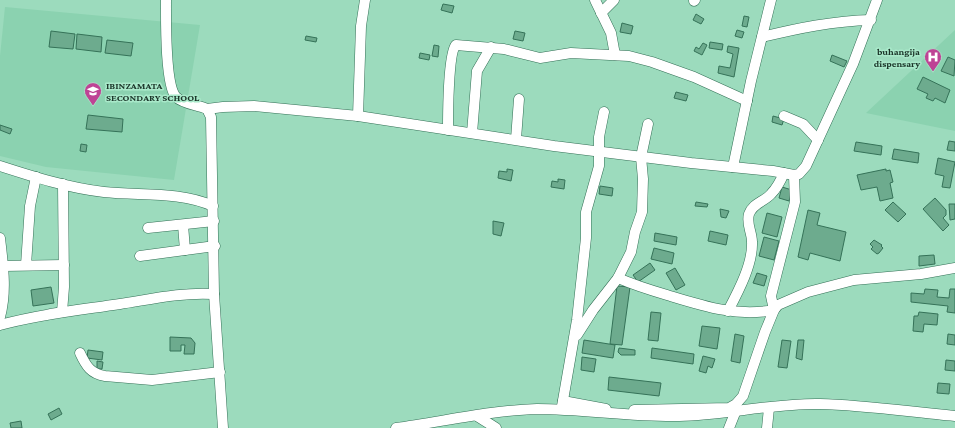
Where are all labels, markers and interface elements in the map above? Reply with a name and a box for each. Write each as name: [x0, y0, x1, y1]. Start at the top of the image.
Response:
place label: buhangija dispensary: [874, 46, 920, 69]
hospital icon: buhangija dispensary: [923, 47, 943, 72]
place label: IBINZAMATA SECONDARY SCHOOL: [106, 80, 200, 103]
school or university icon: IBINZAMATA SECONDARY SCHOOL: [83, 81, 103, 106]

